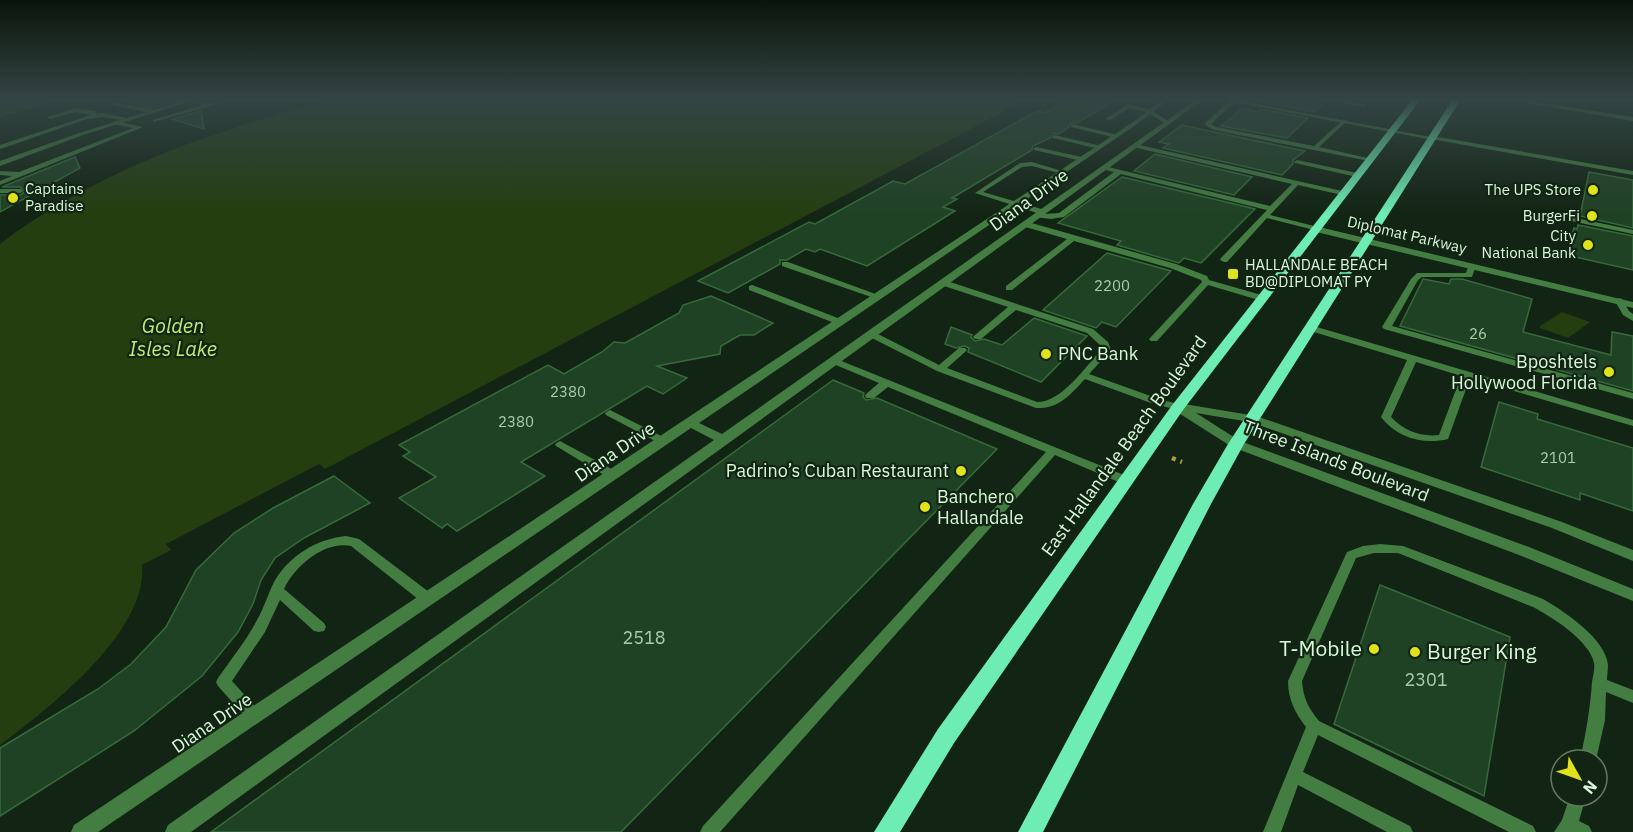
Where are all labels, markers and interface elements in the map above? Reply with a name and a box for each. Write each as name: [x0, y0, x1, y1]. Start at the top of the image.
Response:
street label: Diana Drive: [985, 163, 1073, 236]
place label: Captains Paradise: [25, 179, 84, 215]
place label: The UPS Store: [1485, 180, 1581, 199]
marker: The UPS Store: [1586, 183, 1600, 197]
marker: Captains Paradise: [6, 191, 20, 205]
place label: BurgerFi: [1523, 206, 1580, 225]
marker: BurgerFi: [1585, 209, 1599, 223]
street label: Diplomat Parkway: [1346, 212, 1469, 258]
place label: City National Bank: [1482, 226, 1577, 262]
marker: City National Bank: [1581, 238, 1595, 252]
place label: HALLANDALE BEACH BD@DIPLOMAT PY: [1245, 255, 1388, 291]
marker: HALLANDALE BEACH BD@DIPLOMAT PY: [1226, 267, 1240, 281]
house number: 2200: [1094, 276, 1130, 295]
water label: Golden Isles Lake: [129, 312, 217, 362]
house number: 26: [1469, 324, 1487, 343]
street label: East Hallandale Beach Boulevard: [1036, 331, 1211, 560]
place label: PNC Bank: [1058, 342, 1139, 365]
marker: PNC Bank: [1039, 347, 1053, 361]
place label: Bposhtels Hollywood Florida: [1451, 350, 1597, 394]
marker: Bposhtels Hollywood Florida: [1602, 365, 1616, 379]
house number: 2380: [550, 382, 586, 401]
house number: 2380: [498, 412, 534, 431]
street label: Three Islands Boulevard: [1240, 414, 1432, 507]
street label: Diana Drive: [570, 416, 659, 487]
house number: 2101: [1540, 448, 1576, 467]
place label: Padrino’s Cuban Restaurant: [726, 459, 949, 482]
marker: Padrino’s Cuban Restaurant: [954, 464, 968, 478]
place label: Banchero Hallandale: [937, 485, 1024, 529]
marker: Banchero Hallandale: [918, 500, 932, 514]
house number: 2518: [622, 626, 666, 649]
place label: T-Mobile: [1279, 634, 1362, 662]
place label: Burger King: [1427, 637, 1537, 665]
marker: T-Mobile: [1367, 642, 1381, 656]
marker: Burger King: [1408, 645, 1422, 659]
house number: 2301: [1404, 668, 1448, 691]
street label: Diana Drive: [167, 687, 256, 758]
north arrow: [1549, 748, 1609, 808]
text: N: [1579, 777, 1602, 799]

